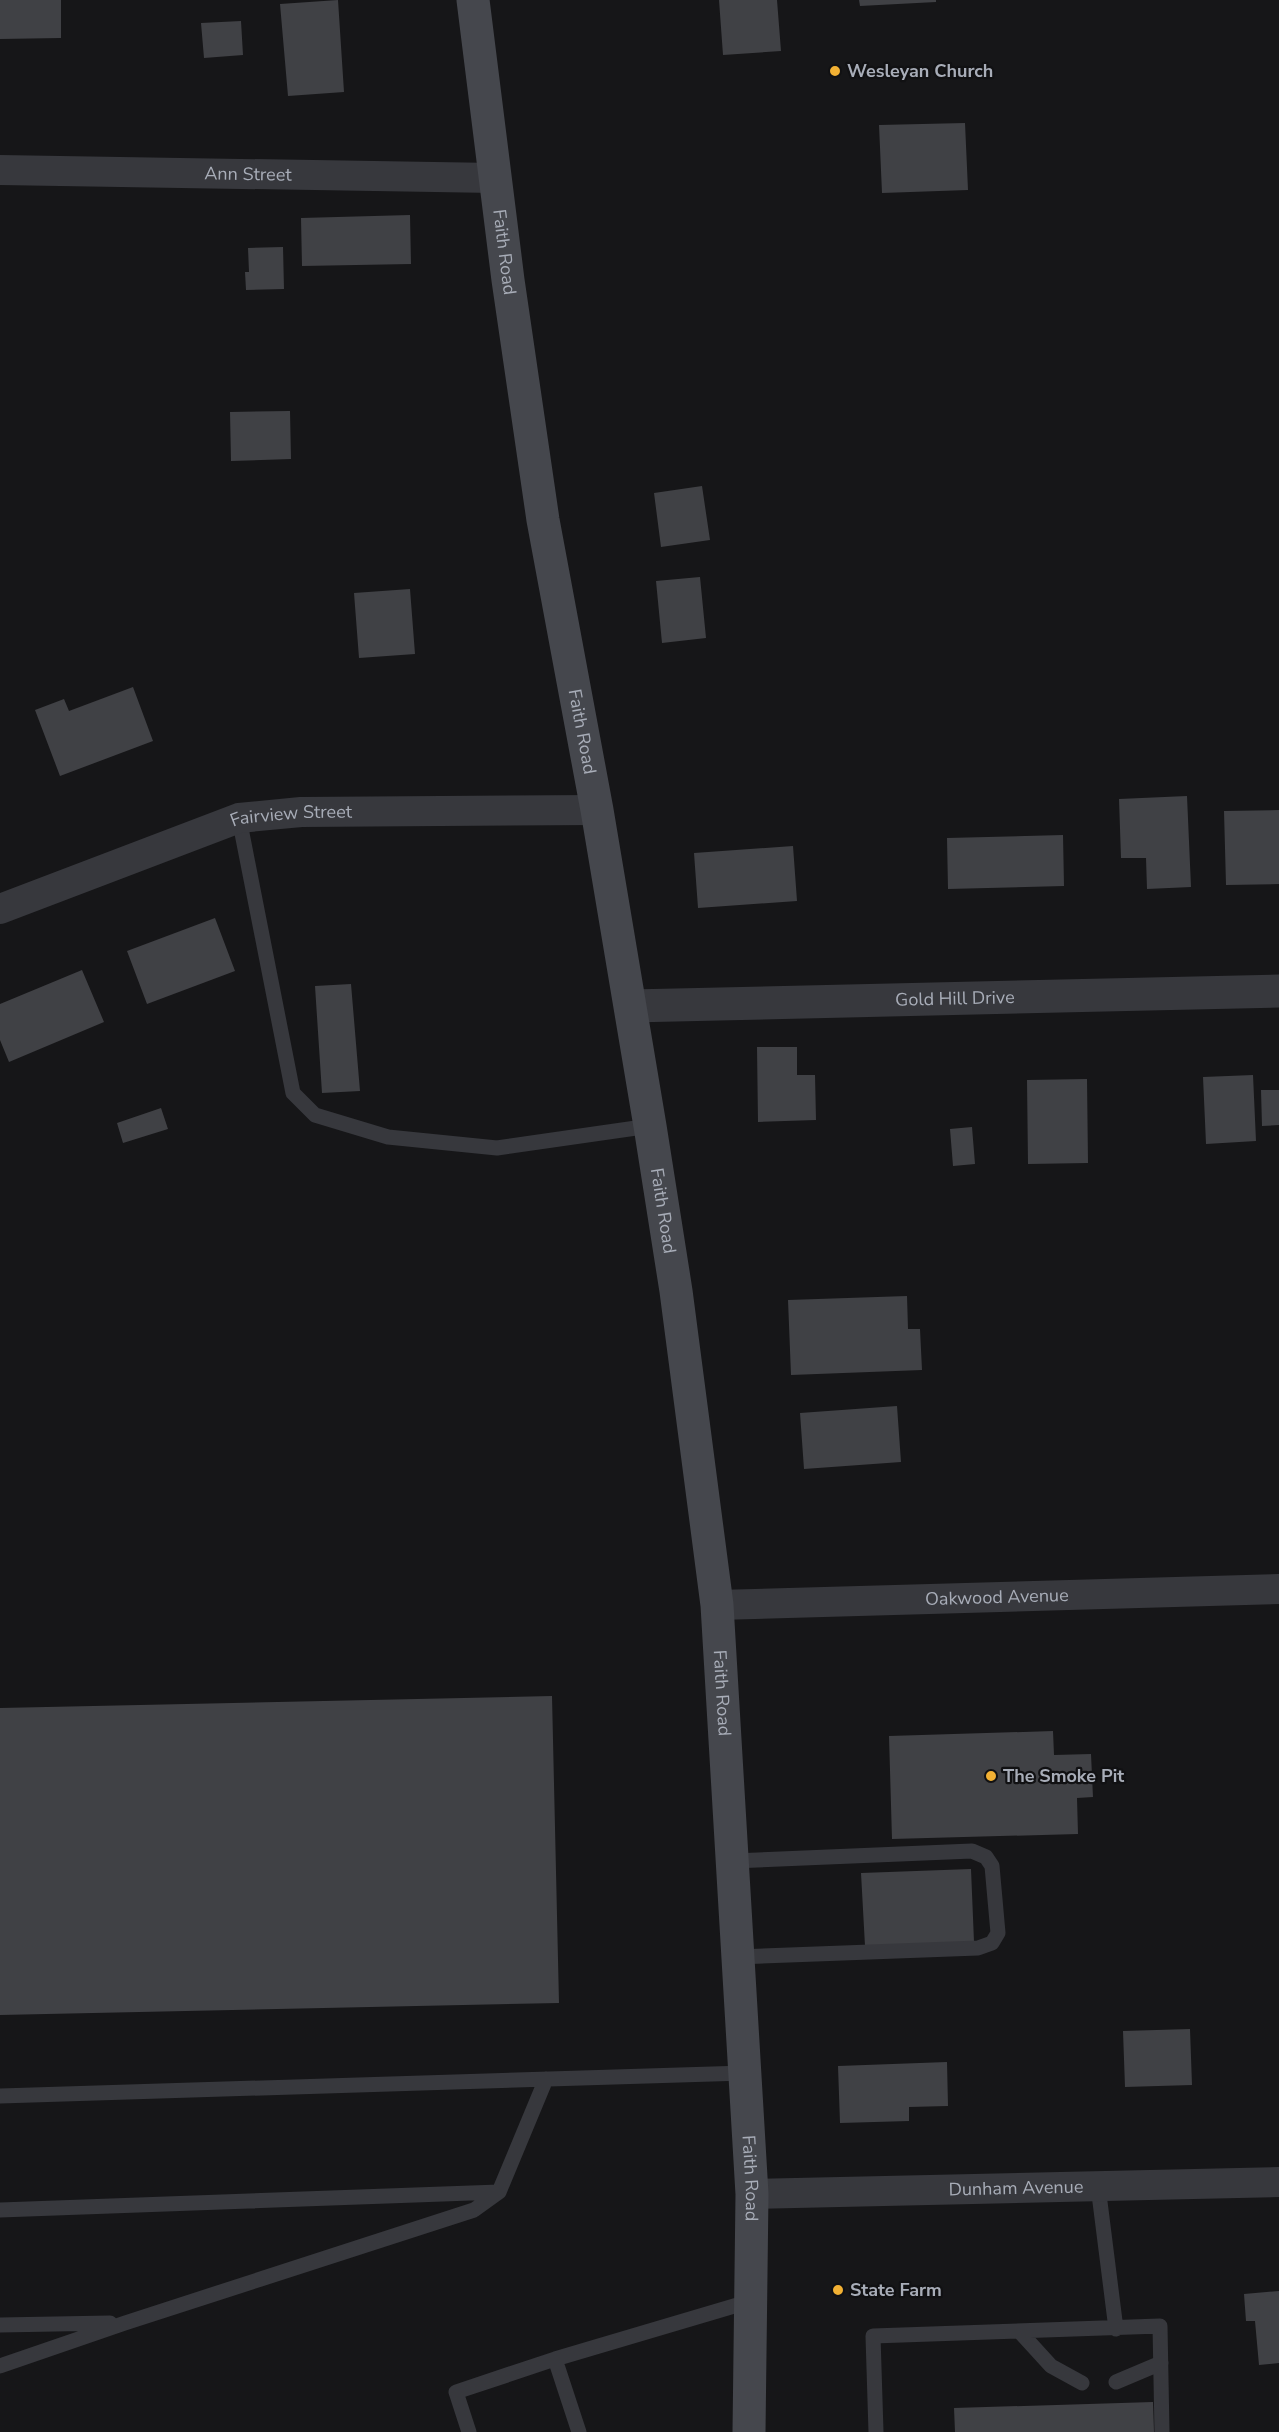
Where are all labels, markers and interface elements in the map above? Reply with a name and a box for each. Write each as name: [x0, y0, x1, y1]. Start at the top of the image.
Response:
place label: Wesleyan Church: [847, 59, 993, 83]
marker: Wesleyan Church: [828, 64, 842, 78]
street label: Ann Street: [204, 161, 293, 187]
street label: Faith Road: [487, 208, 522, 297]
street label: Faith Road: [563, 687, 602, 776]
street label: Fairview Street: [227, 800, 353, 832]
street label: Gold Hill Drive: [895, 985, 1015, 1012]
street label: Faith Road: [645, 1166, 682, 1255]
street label: Oakwood Avenue: [925, 1583, 1069, 1611]
street label: Faith Road: [708, 1649, 737, 1737]
place label: The Smoke Pit: [1003, 1764, 1124, 1788]
marker: The Smoke Pit: [984, 1769, 998, 1783]
street label: Faith Road: [737, 2134, 764, 2221]
street label: Dunham Avenue: [948, 2174, 1084, 2202]
place label: State Farm: [850, 2278, 942, 2302]
marker: State Farm: [831, 2283, 845, 2297]

